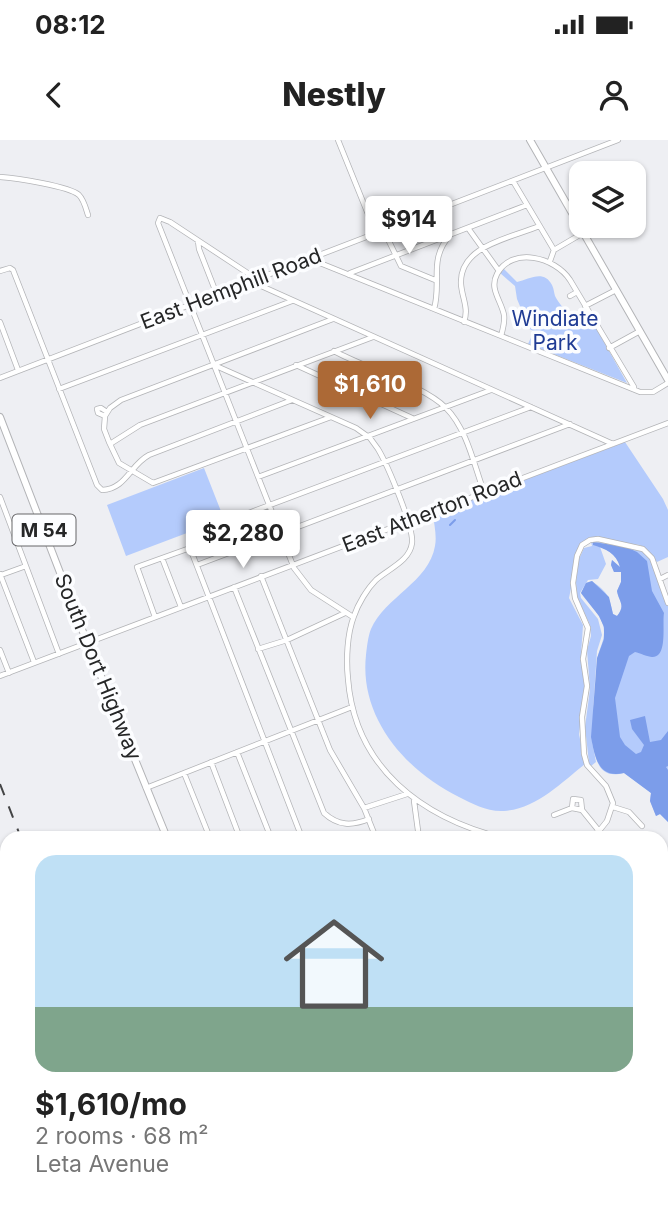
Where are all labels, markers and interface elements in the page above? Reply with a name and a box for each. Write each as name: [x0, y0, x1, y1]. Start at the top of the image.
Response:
text: 08:12: [35, 9, 106, 40]
text: Nestly: [282, 75, 386, 114]
icon: back: [35, 76, 73, 114]
icon: person: [595, 76, 633, 114]
map controls: [569, 161, 646, 238]
button: layers: [569, 161, 646, 238]
pin: $914: [368, 197, 450, 256]
text: $914: [381, 205, 437, 233]
street label: East Hemphill Road: [137, 243, 325, 335]
park label: Windiate Park: [512, 306, 598, 355]
pin: $1,610: [313, 362, 427, 421]
text: $1,610: [334, 370, 406, 398]
street label: East Atherton Road: [338, 466, 525, 557]
pin: $2,280: [186, 510, 300, 570]
road number: M 54: [12, 514, 76, 546]
text: $2,280: [202, 519, 284, 547]
street label: South Dort Highway: [50, 570, 147, 764]
icon: home: [271, 901, 397, 1027]
text: $1,610/mo: [35, 1086, 187, 1122]
text: 2 rooms · 68 m²: [35, 1122, 208, 1150]
text: Leta Avenue: [35, 1150, 169, 1178]

